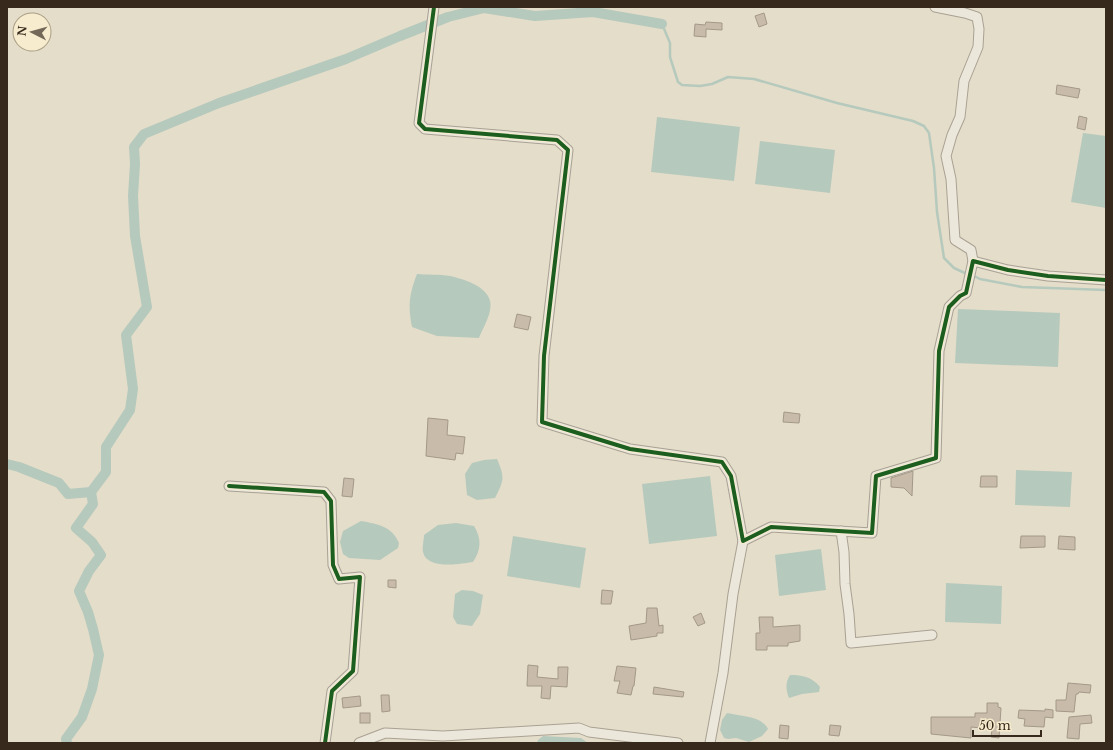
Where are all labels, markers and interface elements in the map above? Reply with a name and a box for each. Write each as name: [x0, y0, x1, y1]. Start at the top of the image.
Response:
north arrow: [12, 12, 52, 52]
text: N: [15, 24, 30, 37]
scale bar: [973, 712, 1041, 738]
text: 50 m: [979, 718, 1011, 733]

